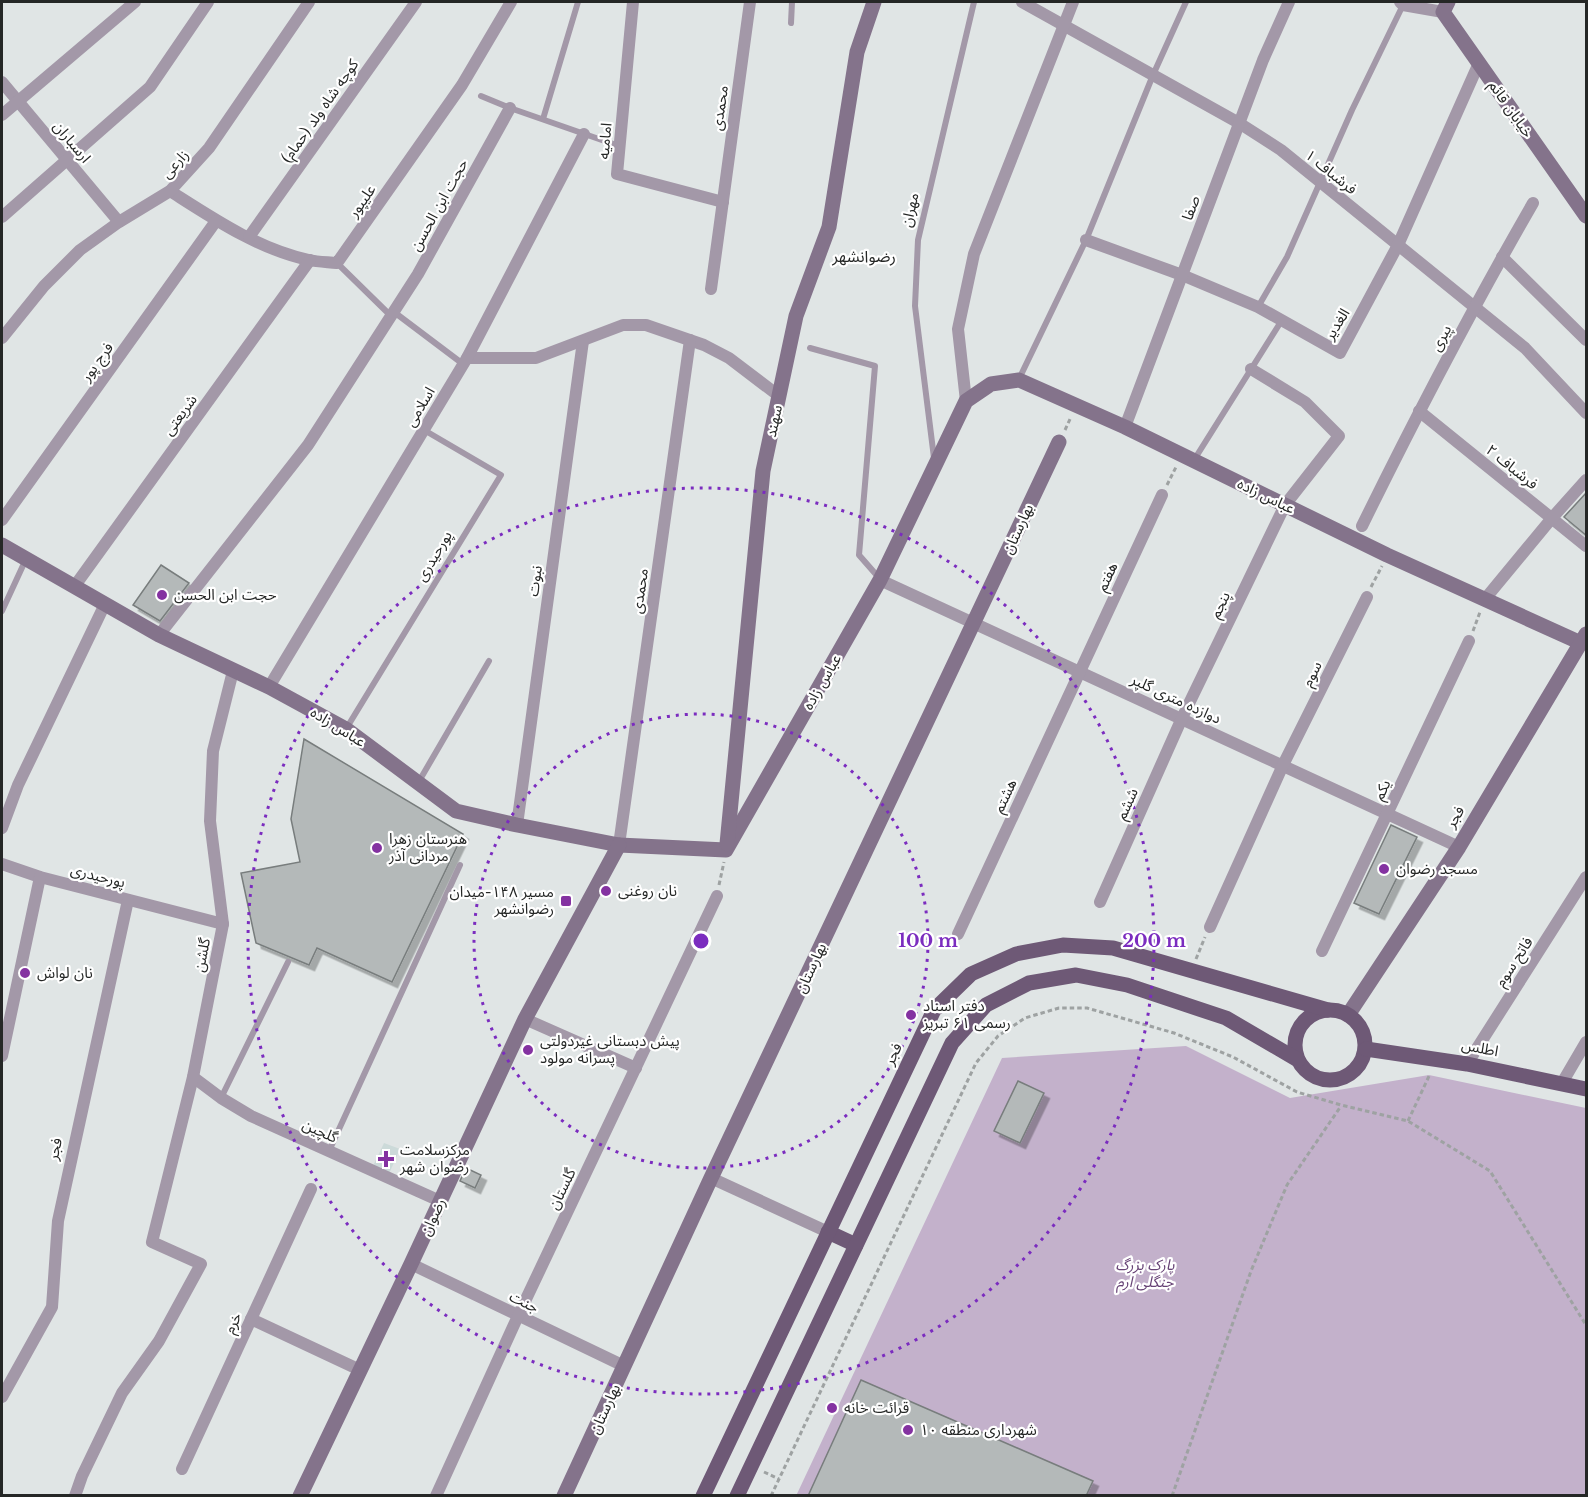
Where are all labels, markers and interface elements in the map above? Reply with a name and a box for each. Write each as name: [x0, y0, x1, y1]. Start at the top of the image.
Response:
street label: کوچه شاه ولد (حمام): [277, 55, 365, 167]
street label: خیابان قائم: [1483, 77, 1538, 142]
street label: محمدی: [707, 84, 732, 132]
street label: ارسباران: [49, 117, 95, 167]
street label: امامیه: [593, 122, 616, 160]
street label: زارعی: [157, 145, 193, 182]
street label: فرشباف ۱: [1302, 145, 1361, 198]
street label: حجت ابن الحسن: [405, 155, 472, 254]
street label: علیپور: [343, 180, 381, 222]
street label: مهران: [896, 191, 923, 229]
street label: صفا: [1177, 193, 1204, 223]
district label: رضوانشهر: [831, 246, 896, 266]
street label: الغدیر: [1319, 304, 1354, 344]
street label: پیری: [1426, 321, 1456, 355]
street label: فرج پور: [76, 338, 120, 388]
street label: اسلامی: [400, 383, 439, 430]
street label: شریعتی: [158, 390, 201, 439]
street label: سهند: [761, 403, 786, 439]
street label: فرشباف ۲: [1483, 440, 1542, 493]
street label: عباس زاده: [1234, 474, 1298, 518]
street label: بهارستان: [998, 501, 1037, 557]
street label: پورحیدری: [411, 527, 457, 585]
street label: هفتم: [1092, 559, 1123, 595]
street label: نبوت: [523, 564, 546, 598]
street label: محمدی: [627, 567, 652, 615]
place label: حجت ابن الحسن: [174, 585, 277, 604]
marker: حجت ابن الحسن: [155, 588, 169, 602]
street label: پنجم: [1205, 588, 1236, 622]
street label: عباس زاده: [798, 650, 845, 713]
street label: سوم: [1297, 658, 1328, 691]
street label: دوازده متری گلپر: [1127, 669, 1224, 729]
street label: عباس زاده: [307, 702, 370, 751]
street label: هشتم: [988, 776, 1022, 817]
street label: یکم: [1369, 776, 1396, 804]
street label: ششم: [1111, 785, 1144, 824]
street label: فجر: [1440, 802, 1469, 832]
place label: هنرستان زهرا مردانی آذر: [388, 829, 467, 865]
marker: هنرستان زهرا مردانی آذر: [370, 841, 384, 855]
place label: مسجد رضوان: [1396, 859, 1478, 878]
street label: پورحیدری: [68, 860, 127, 893]
marker: مسجد رضوان: [1377, 862, 1391, 876]
place label: نان روغنی: [618, 881, 677, 900]
place label: مسیر ۱۴۸-میدان رضوانشهر: [450, 882, 554, 918]
marker: نان روغنی: [599, 884, 613, 898]
marker: مسیر ۱۴۸-میدان رضوانشهر: [559, 894, 573, 908]
text: 100 m: [898, 930, 958, 952]
text: 200 m: [1122, 930, 1186, 952]
centre of rings: [691, 931, 711, 951]
street label: فاتح سوم: [1490, 933, 1539, 992]
street label: گلشن: [189, 935, 214, 974]
street label: بهارستان: [791, 940, 830, 996]
place label: نان لواش: [37, 963, 93, 982]
marker: نان لواش: [18, 966, 32, 980]
place label: دفتر اسناد رسمی ۶۱ تبریز: [922, 996, 1011, 1032]
marker: دفتر اسناد رسمی ۶۱ تبریز: [904, 1008, 918, 1022]
place label: پیش دبستانی غیردولتی پسرانه مولود: [540, 1031, 680, 1068]
street label: اطلس: [1460, 1035, 1500, 1060]
street label: فجر: [879, 1039, 906, 1069]
marker: پیش دبستانی غیردولتی پسرانه مولود: [521, 1043, 535, 1057]
street label: گلچین: [299, 1114, 342, 1148]
street label: فجر: [43, 1136, 66, 1163]
place label: مرکزسلامت رضوان شهر: [399, 1140, 470, 1176]
marker: مرکزسلامت رضوان شهر: [377, 1150, 395, 1168]
street label: گلستان: [543, 1164, 580, 1213]
street label: رضوان: [416, 1195, 450, 1239]
park label: پارک بزرگ جنگلی ارم: [1115, 1255, 1175, 1293]
street label: جنت: [506, 1286, 542, 1317]
street label: خرم: [219, 1309, 248, 1337]
street label: بهارستان: [585, 1381, 624, 1437]
place label: قرائت خانه: [844, 1398, 909, 1417]
marker: قرائت خانه: [825, 1401, 839, 1415]
place label: شهرداری منطقه ۱۰: [920, 1420, 1037, 1439]
marker: شهرداری منطقه ۱۰: [901, 1423, 915, 1437]

